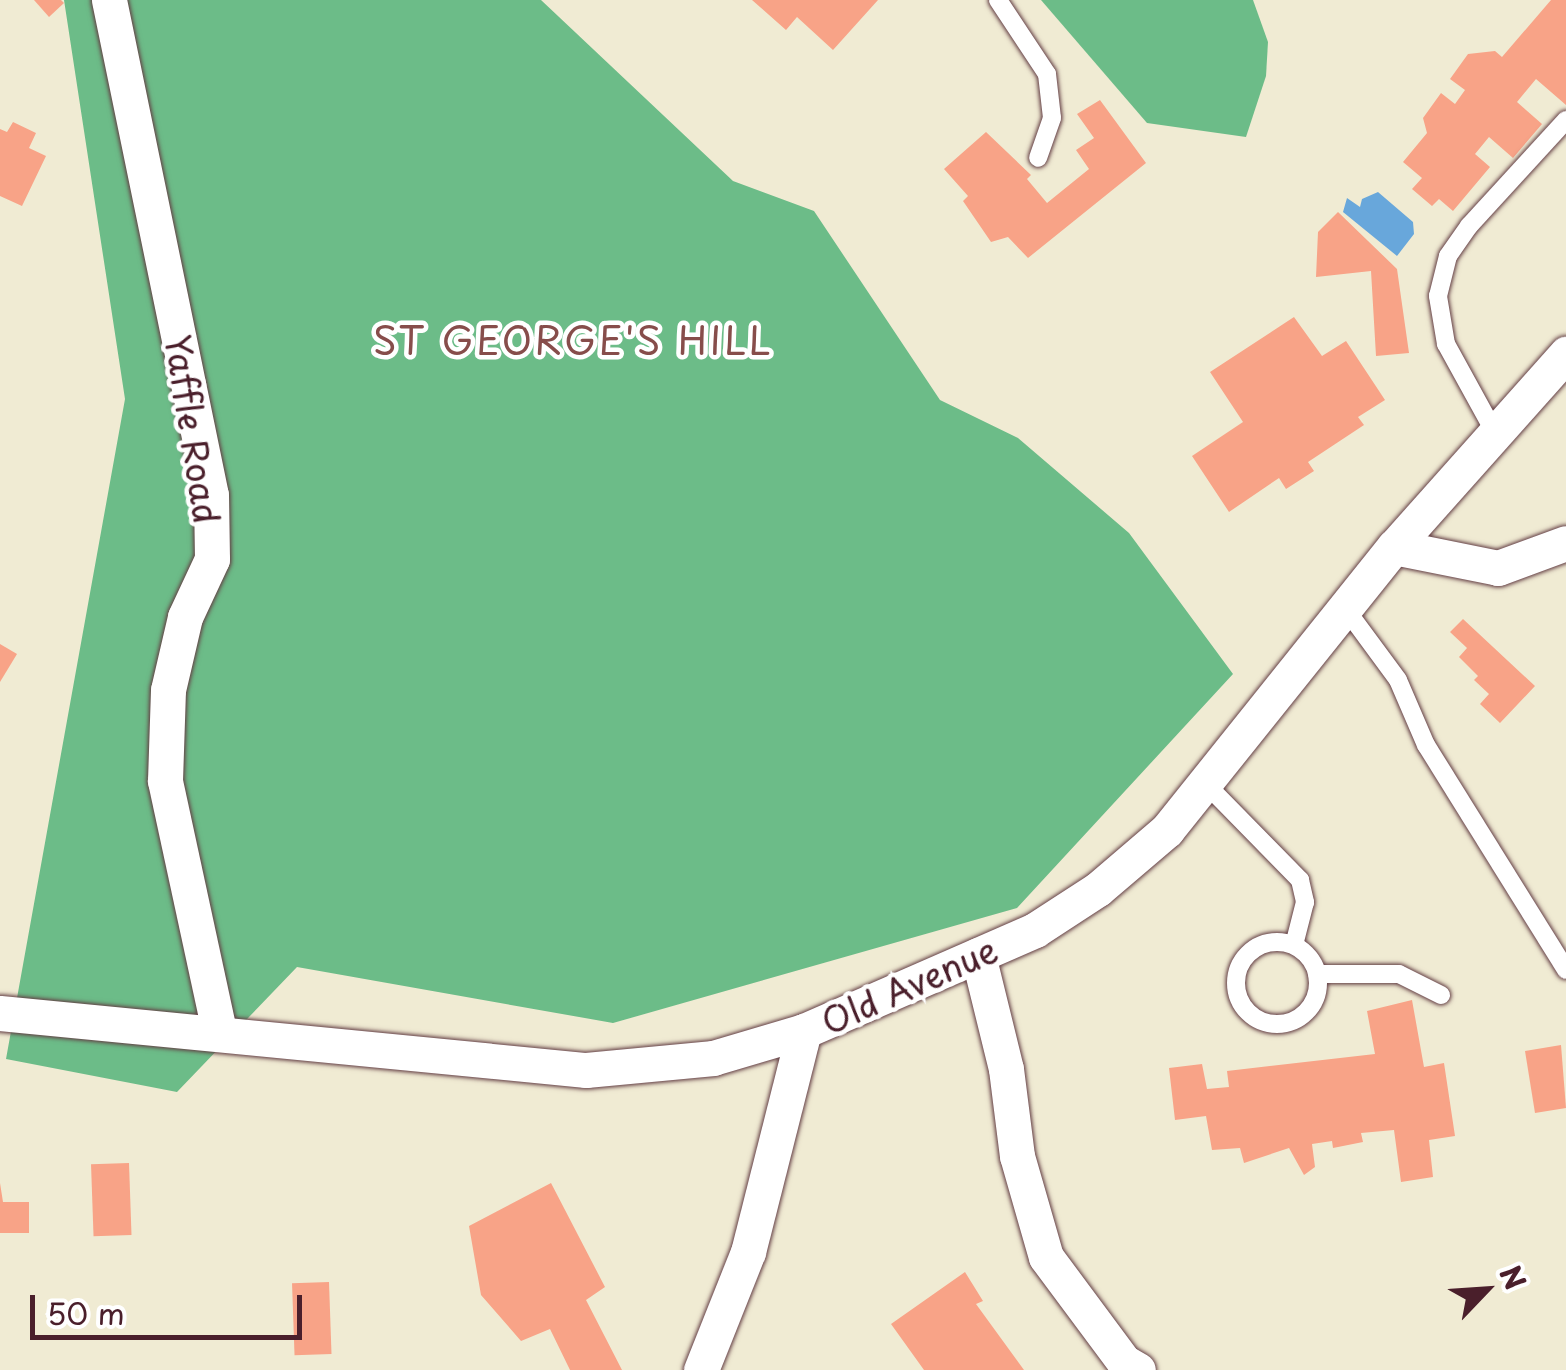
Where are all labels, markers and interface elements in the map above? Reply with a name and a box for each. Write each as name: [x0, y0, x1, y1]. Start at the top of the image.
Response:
district label: ST GEORGE'S HILL: [374, 317, 772, 363]
street label: Yaffle Road: [157, 330, 229, 528]
street label: Old Avenue: [814, 927, 1004, 1043]
north arrow: [1436, 1240, 1536, 1340]
text: N: [1489, 1258, 1538, 1296]
scale bar: [35, 1275, 308, 1337]
text: 50 m: [47, 1290, 125, 1335]

